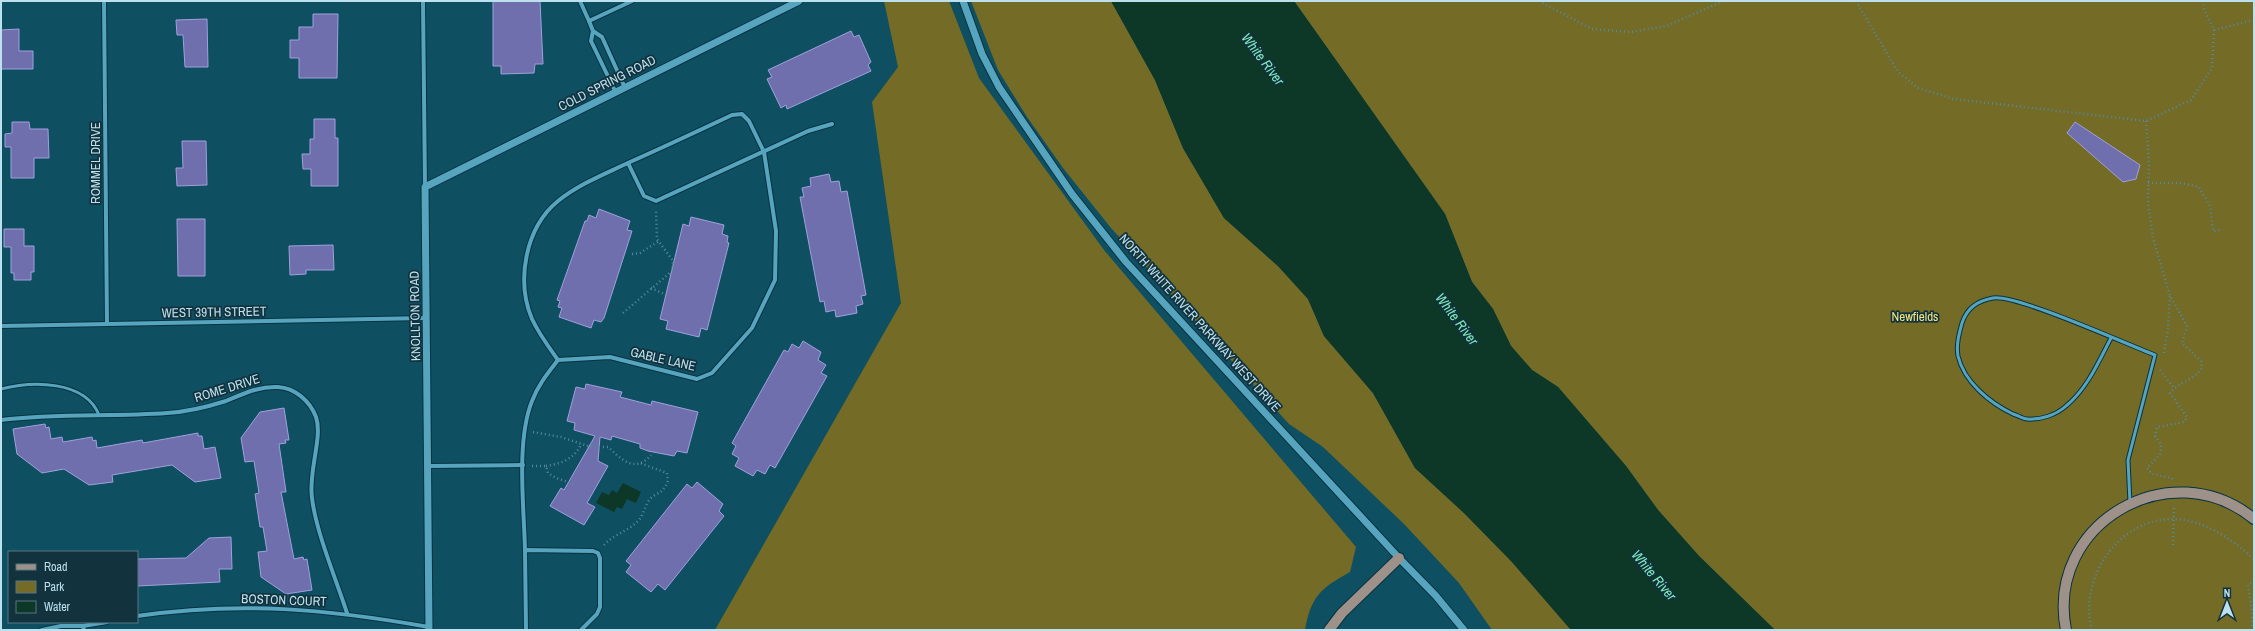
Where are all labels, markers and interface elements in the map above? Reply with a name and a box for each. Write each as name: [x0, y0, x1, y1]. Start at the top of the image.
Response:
water label: White River: [1238, 29, 1289, 90]
street label: COLD SPRING ROAD: [555, 51, 659, 115]
street label: ROMMEL DRIVE: [87, 122, 104, 204]
street label: NORTH WHITE RIVER PARKWAY WEST DRIVE: [1115, 230, 1285, 416]
street label: KNOLLTON ROAD: [406, 270, 424, 361]
water label: White River: [1432, 289, 1483, 350]
street label: WEST 39TH STREET: [162, 303, 267, 321]
park label: Newfields: [1892, 308, 1938, 325]
street label: GABLE LANE: [629, 343, 697, 375]
street label: ROME DRIVE: [192, 370, 262, 406]
water label: White River: [1628, 546, 1681, 605]
legend: [8, 551, 138, 623]
text: Road: [44, 559, 68, 575]
text: Park: [44, 579, 64, 595]
north arrow: [2207, 583, 2247, 623]
text: N: [2224, 586, 2230, 600]
street label: BOSTON COURT: [241, 590, 328, 610]
text: Water: [44, 599, 71, 615]

